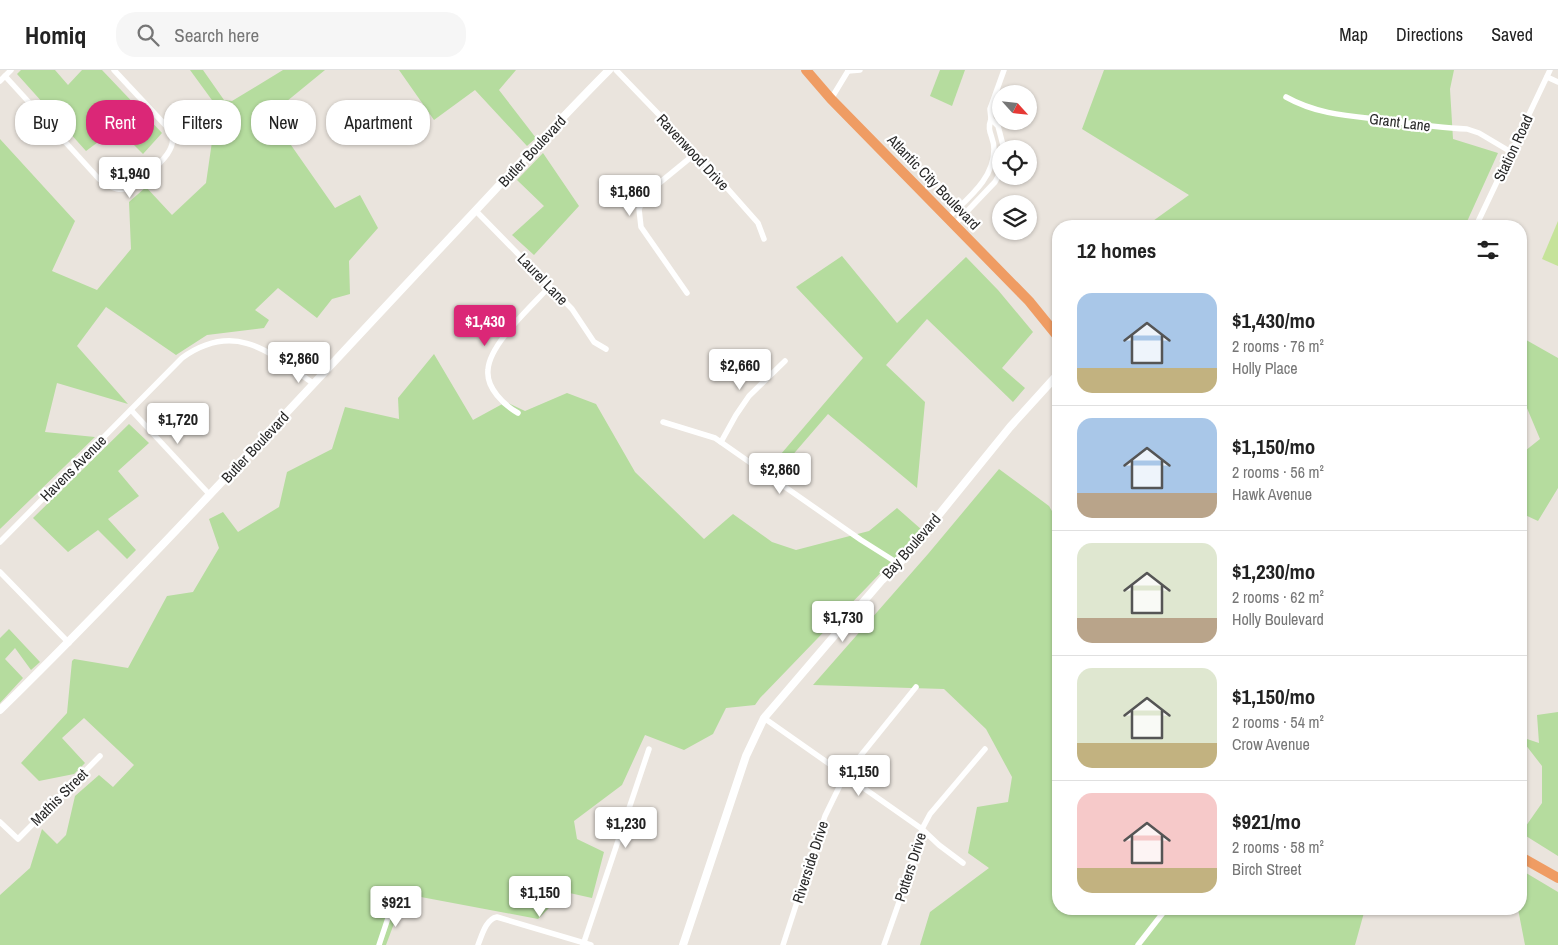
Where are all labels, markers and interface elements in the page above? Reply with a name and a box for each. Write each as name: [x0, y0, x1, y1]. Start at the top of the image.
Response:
search box: [116, 12, 466, 57]
text: Homiq: [25, 19, 86, 51]
icon: search: [134, 21, 162, 49]
text: Search here: [174, 22, 259, 48]
text: Map: [1339, 22, 1368, 47]
text: Directions: [1396, 22, 1463, 47]
text: Saved: [1491, 22, 1533, 47]
north arrow: [992, 85, 1038, 130]
map controls: [992, 85, 1037, 240]
chip: Buy: [15, 100, 76, 145]
chip: Rent: [86, 100, 154, 145]
chip: Filters: [164, 100, 241, 145]
chip: New: [251, 100, 316, 145]
chip: Apartment: [326, 100, 430, 145]
street label: Grant Lane: [1368, 108, 1432, 136]
street label: Ravenwood Drive: [652, 109, 734, 195]
street label: Butler Boulevard: [493, 111, 571, 191]
street label: Station Road: [1488, 111, 1538, 185]
street label: Atlantic City Boulevard: [882, 129, 985, 234]
button: locate: [992, 140, 1037, 185]
pin: $1,940: [89, 156, 171, 199]
text: $1,940: [110, 162, 150, 184]
pin: $1,860: [589, 174, 671, 217]
text: $1,860: [610, 180, 650, 202]
button: layers: [992, 195, 1037, 240]
text: 12 homes: [1077, 236, 1156, 265]
icon: filters: [1474, 236, 1502, 264]
street label: Laurel Lane: [513, 248, 573, 310]
pin: $1,430: [444, 304, 526, 347]
text: $1,430/mo: [1232, 306, 1315, 335]
text: $1,430: [465, 310, 505, 332]
icon: home: [1117, 313, 1177, 373]
text: 2 rooms · 76 m²: [1232, 335, 1324, 357]
pin: $2,860: [258, 342, 340, 384]
text: $2,860: [279, 347, 319, 369]
pin: $2,660: [699, 348, 781, 391]
text: $2,660: [720, 354, 760, 376]
text: Holly Place: [1232, 357, 1298, 379]
pin: $1,720: [137, 402, 219, 445]
street label: Butler Boulevard: [216, 407, 294, 487]
text: $1,720: [158, 408, 198, 430]
street label: Havens Avenue: [35, 430, 111, 506]
text: $1,150/mo: [1232, 432, 1315, 461]
icon: home: [1117, 438, 1177, 498]
pin: $2,860: [739, 452, 821, 495]
text: $2,860: [760, 458, 800, 480]
text: 2 rooms · 56 m²: [1232, 461, 1324, 483]
text: Hawk Avenue: [1232, 483, 1312, 505]
street label: Bay Boulevard: [877, 509, 945, 583]
text: $1,230/mo: [1232, 557, 1315, 586]
icon: home: [1117, 563, 1177, 623]
text: 2 rooms · 62 m²: [1232, 586, 1324, 608]
pin: $1,730: [802, 600, 884, 643]
text: $1,730: [823, 606, 863, 628]
text: Holly Boulevard: [1232, 608, 1324, 630]
text: $1,150/mo: [1232, 682, 1315, 711]
icon: home: [1117, 688, 1177, 748]
text: 2 rooms · 54 m²: [1232, 711, 1324, 733]
text: Crow Avenue: [1232, 733, 1310, 755]
pin: $1,150: [818, 754, 900, 797]
text: $1,150: [839, 760, 879, 782]
street label: Mathis Street: [26, 763, 93, 830]
pin: $1,230: [585, 806, 667, 849]
text: $921/mo: [1232, 807, 1301, 836]
text: $1,230: [606, 812, 646, 834]
icon: home: [1117, 813, 1177, 873]
street label: Riverside Drive: [787, 818, 833, 906]
street label: Potters Drive: [889, 829, 931, 904]
text: 2 rooms · 58 m²: [1232, 836, 1324, 858]
text: Birch Street: [1232, 858, 1301, 880]
pin: $1,150: [499, 876, 581, 918]
text: $1,150: [520, 881, 560, 903]
pin: $921: [366, 886, 426, 928]
text: $921: [381, 891, 411, 913]

